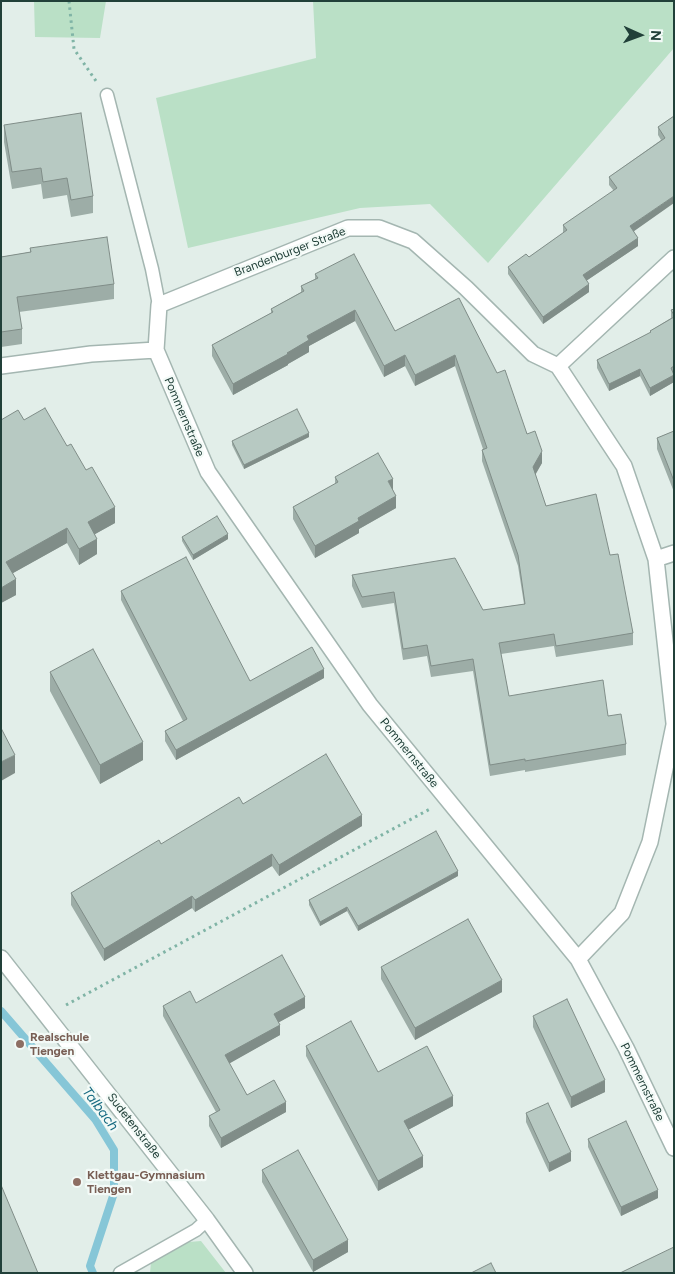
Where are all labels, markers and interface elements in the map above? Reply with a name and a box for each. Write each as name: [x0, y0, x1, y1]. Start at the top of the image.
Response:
north arrow: [615, 10, 665, 60]
text: N: [647, 30, 664, 41]
street label: Brandenburger Straße: [232, 224, 348, 280]
street label: Pommernstraße: [161, 375, 207, 459]
street label: Pommernstraße: [377, 715, 441, 791]
place label: Realschule Tiengen: [30, 1030, 89, 1058]
marker: Realschule Tiengen: [14, 1038, 26, 1050]
street label: Pommernstraße: [617, 1041, 667, 1123]
water label: Talbach: [78, 1084, 122, 1134]
street label: Sudetenstraße: [104, 1090, 164, 1162]
place label: Klettgau-Gymnasium Tiengen: [87, 1168, 205, 1196]
marker: Klettgau-Gymnasium Tiengen: [71, 1176, 83, 1188]

